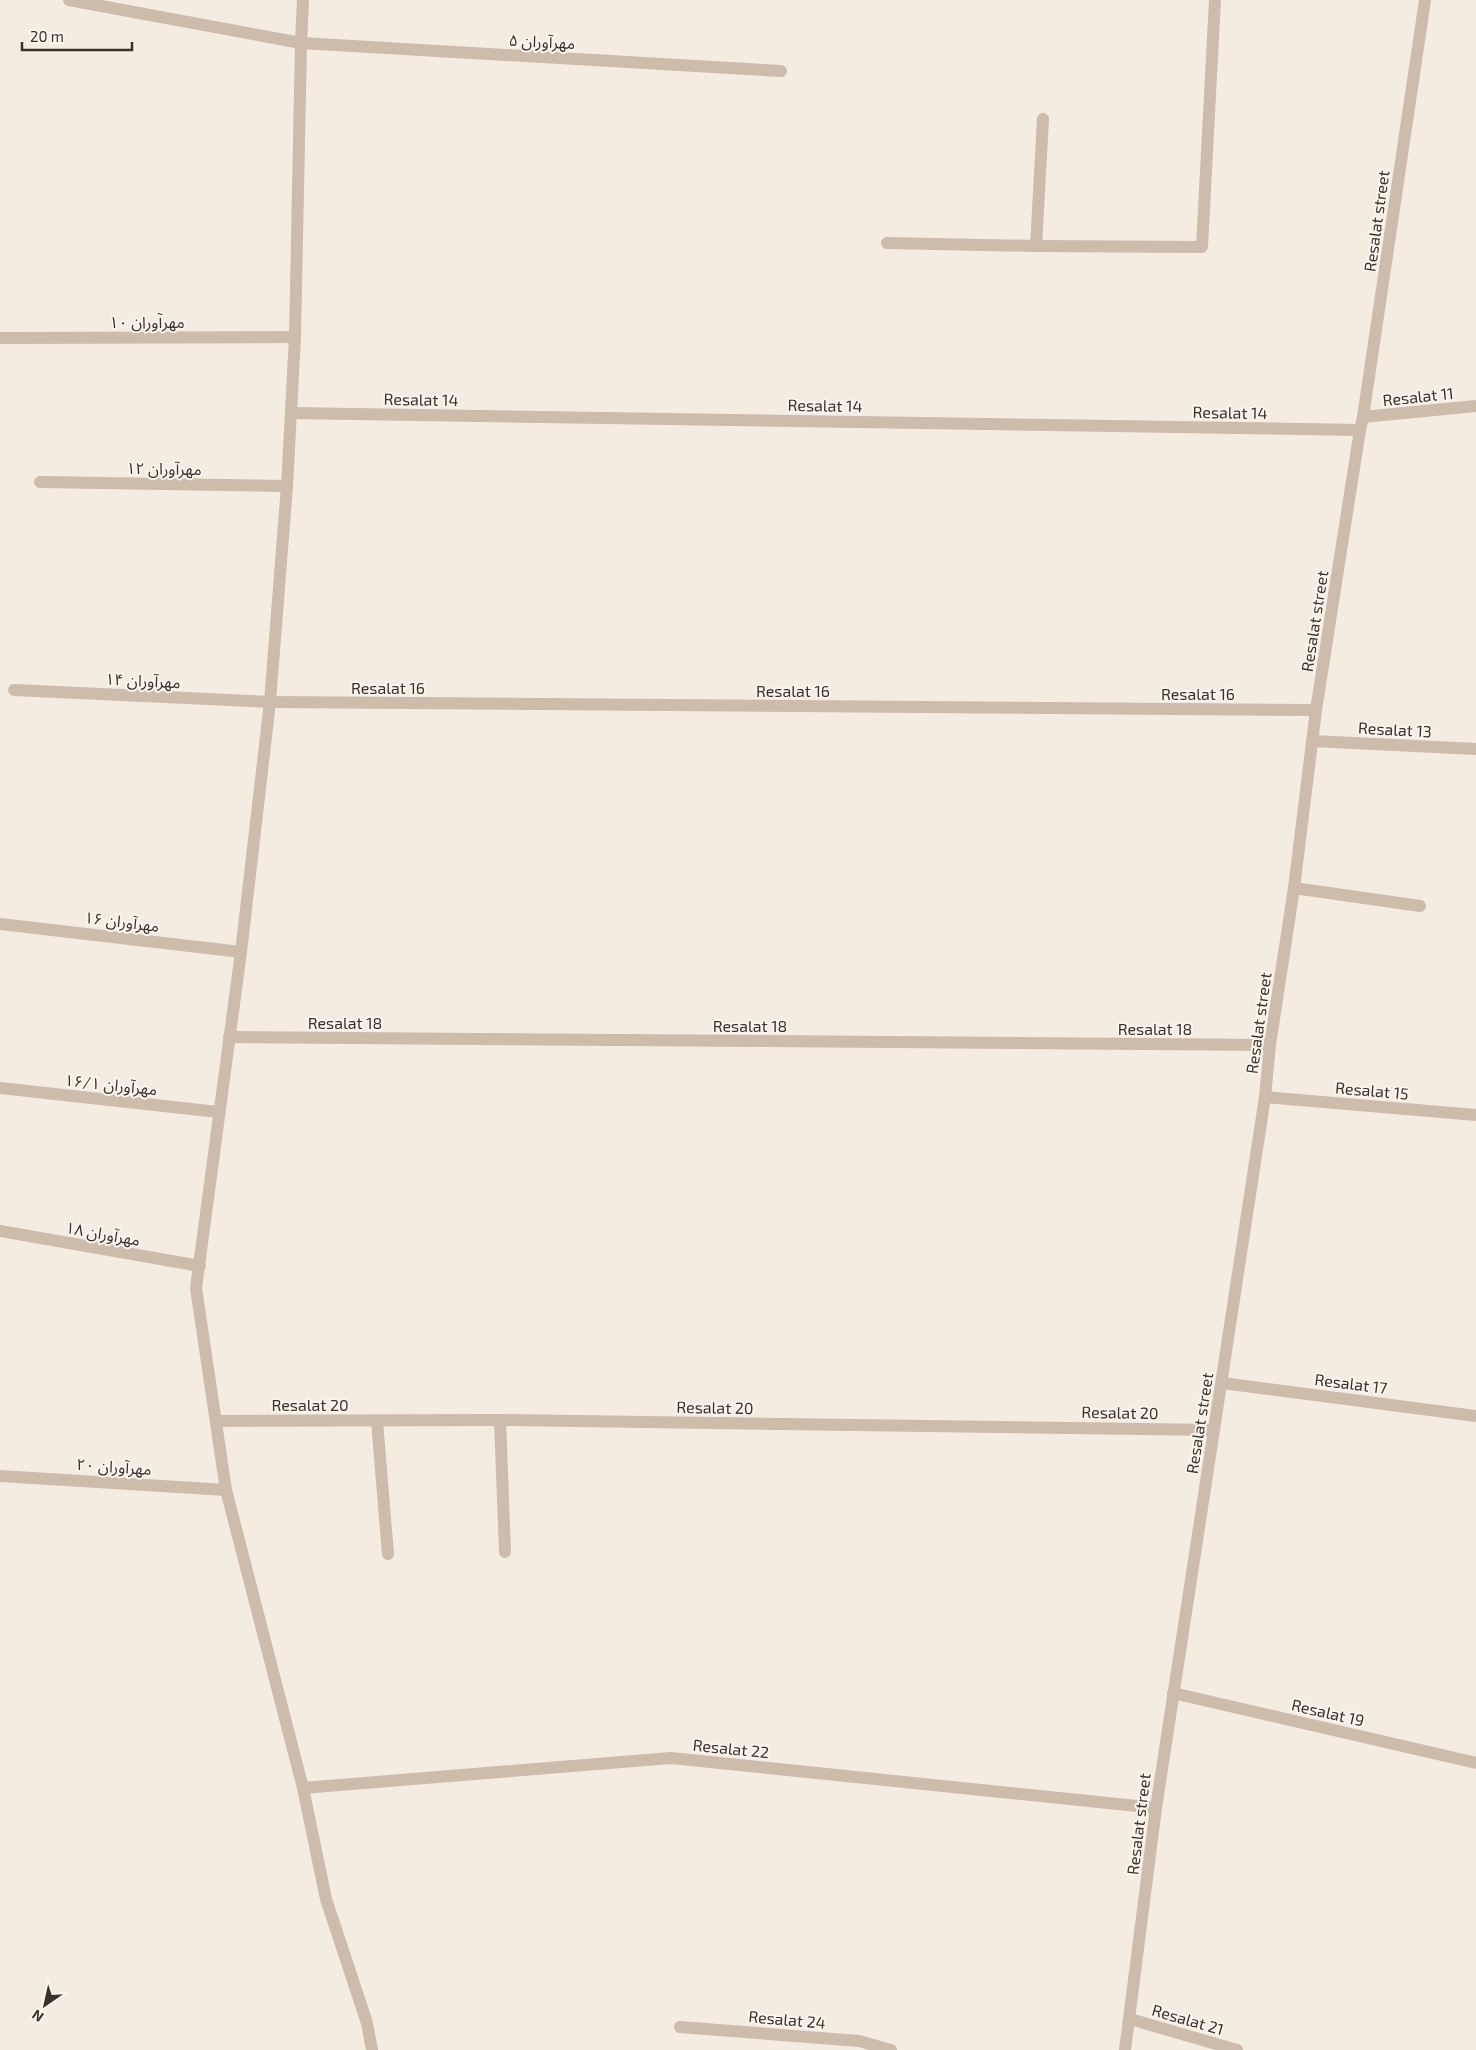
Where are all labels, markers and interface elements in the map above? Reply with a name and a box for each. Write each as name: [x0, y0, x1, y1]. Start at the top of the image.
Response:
scale bar: [22, 20, 132, 52]
text: 20 m: [30, 27, 64, 45]
street label: مهرآوران ۵: [508, 30, 576, 53]
street label: Resalat street: [1359, 169, 1393, 273]
street label: مهرآوران ۱۰: [109, 312, 185, 332]
street label: Resalat 11: [1382, 383, 1454, 409]
street label: Resalat 14: [383, 389, 459, 409]
street label: Resalat 14: [787, 395, 863, 415]
street label: Resalat 14: [1192, 402, 1268, 422]
street label: مهرآوران ۱۲: [126, 458, 202, 479]
street label: Resalat street: [1297, 569, 1331, 673]
street label: ۱۴ مهرآوران: [105, 669, 181, 692]
street label: Resalat 16: [351, 678, 425, 697]
street label: Resalat 16: [756, 681, 830, 700]
street label: Resalat 16: [1161, 684, 1235, 703]
street label: Resalat 13: [1358, 718, 1432, 740]
street label: مهرآوران ۱۶: [83, 907, 161, 936]
street label: Resalat street: [1241, 971, 1275, 1075]
street label: Resalat 18: [308, 1013, 382, 1032]
street label: Resalat 18: [713, 1016, 787, 1035]
street label: Resalat 18: [1118, 1019, 1192, 1038]
street label: مهرآوران ۱۶/۱: [64, 1070, 158, 1099]
street label: Resalat 15: [1335, 1077, 1409, 1103]
street label: مهرآوران ۱۸: [64, 1217, 142, 1250]
street label: Resalat 17: [1314, 1369, 1388, 1397]
street label: Resalat street: [1182, 1371, 1216, 1475]
street label: Resalat 20: [271, 1395, 349, 1414]
street label: Resalat 20: [676, 1397, 754, 1417]
street label: Resalat 20: [1081, 1402, 1159, 1422]
street label: مهرآوران ۲۰: [76, 1454, 152, 1479]
street label: Resalat 19: [1290, 1694, 1366, 1730]
street label: Resalat 22: [692, 1735, 770, 1761]
street label: Resalat street: [1122, 1772, 1154, 1876]
north arrow: [20, 1980, 70, 2030]
street label: Resalat 21: [1150, 2000, 1226, 2038]
text: N: [29, 2006, 46, 2026]
street label: Resalat 24: [748, 2006, 827, 2032]

